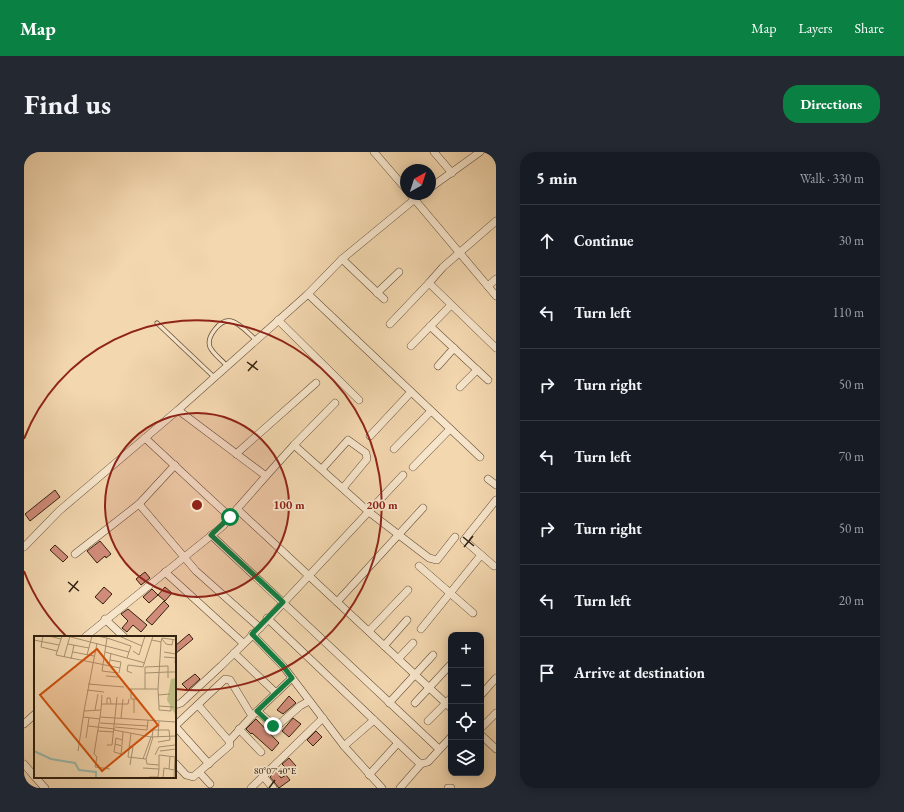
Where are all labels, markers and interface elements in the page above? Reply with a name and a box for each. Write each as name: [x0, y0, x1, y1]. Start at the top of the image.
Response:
text: Map: [20, 16, 56, 41]
text: Map: [751, 19, 776, 37]
text: Layers: [798, 19, 833, 37]
text: Share: [855, 19, 884, 37]
button: Directions: [783, 85, 880, 123]
text: Find us: [24, 86, 111, 122]
north arrow: [400, 164, 436, 200]
text: 5 min: [536, 167, 577, 189]
text: Walk · 330 m: [800, 170, 864, 187]
icon: ahead: [536, 230, 558, 252]
text: Continue: [574, 231, 634, 250]
text: 30 m: [839, 232, 864, 249]
icon: left: [536, 302, 558, 324]
text: Turn left: [574, 303, 631, 322]
text: 110 m: [833, 304, 864, 321]
icon: right: [536, 374, 558, 396]
text: Turn right: [574, 375, 642, 394]
text: 50 m: [839, 376, 864, 393]
icon: left: [536, 446, 558, 468]
text: Turn left: [574, 447, 631, 466]
text: 70 m: [839, 448, 864, 465]
text: 100 m: [273, 497, 305, 513]
text: 200 m: [366, 497, 398, 513]
centre of rings: [190, 498, 204, 512]
route start: [221, 508, 239, 526]
icon: right: [536, 518, 558, 540]
text: Turn right: [574, 519, 642, 538]
text: 50 m: [839, 520, 864, 537]
icon: left: [536, 590, 558, 612]
text: Turn left: [574, 591, 631, 610]
text: 20 m: [839, 592, 864, 609]
map controls: [448, 632, 484, 776]
button: +: [448, 632, 484, 668]
inset map: [34, 636, 176, 778]
icon: arrive: [536, 662, 558, 684]
text: Arrive at destination: [574, 663, 705, 682]
button: −: [448, 668, 484, 704]
button: locate: [448, 704, 484, 740]
route end: [264, 717, 282, 735]
button: layers: [448, 740, 484, 776]
text: 80°07'40"E: [254, 764, 297, 777]

